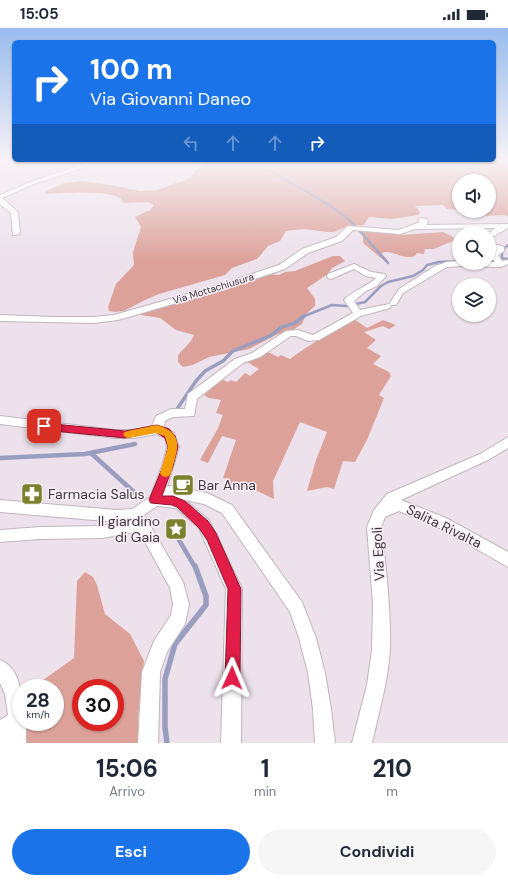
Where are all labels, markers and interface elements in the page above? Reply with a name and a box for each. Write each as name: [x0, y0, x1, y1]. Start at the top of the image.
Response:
text: 15:05: [20, 4, 59, 24]
text: 100 m: [90, 51, 173, 88]
icon: right: [24, 56, 76, 108]
text: Via Giovanni Daneo: [90, 87, 251, 111]
icon: left: [180, 132, 202, 154]
icon: ahead: [222, 132, 244, 154]
icon: ahead: [264, 132, 286, 154]
icon: right: [306, 132, 328, 154]
map controls: [452, 174, 496, 322]
button: sound: [452, 174, 496, 218]
button: search: [452, 226, 496, 270]
street label: Via Mottachiusura: [171, 270, 255, 307]
button: layers: [452, 278, 496, 322]
pin: [27, 409, 61, 443]
icon: arrive: [33, 415, 55, 437]
cafe icon: Bar Anna: [170, 472, 196, 498]
place label: Bar Anna: [198, 476, 256, 494]
pharmacy icon: Farmacia Salus: [19, 481, 45, 507]
place label: Farmacia Salus: [48, 485, 145, 503]
street label: Salita Rivalta: [403, 500, 485, 552]
place label: Il giardino di Gaia: [98, 512, 160, 546]
place icon: Il giardino di Gaia: [163, 516, 189, 542]
street label: Via Egoli: [368, 526, 388, 582]
position arrow: [211, 657, 253, 699]
speed limit sign: 30: [72, 679, 124, 731]
text: 28: [26, 687, 50, 713]
text: km/h: [26, 708, 50, 721]
text: 15:06: [96, 753, 158, 784]
text: 1: [261, 753, 270, 784]
text: 210: [372, 753, 412, 784]
text: Arrivo: [109, 783, 145, 800]
text: min: [254, 783, 276, 800]
text: m: [386, 783, 398, 800]
button: Esci: [12, 829, 250, 875]
button: Condividi: [258, 829, 496, 875]

